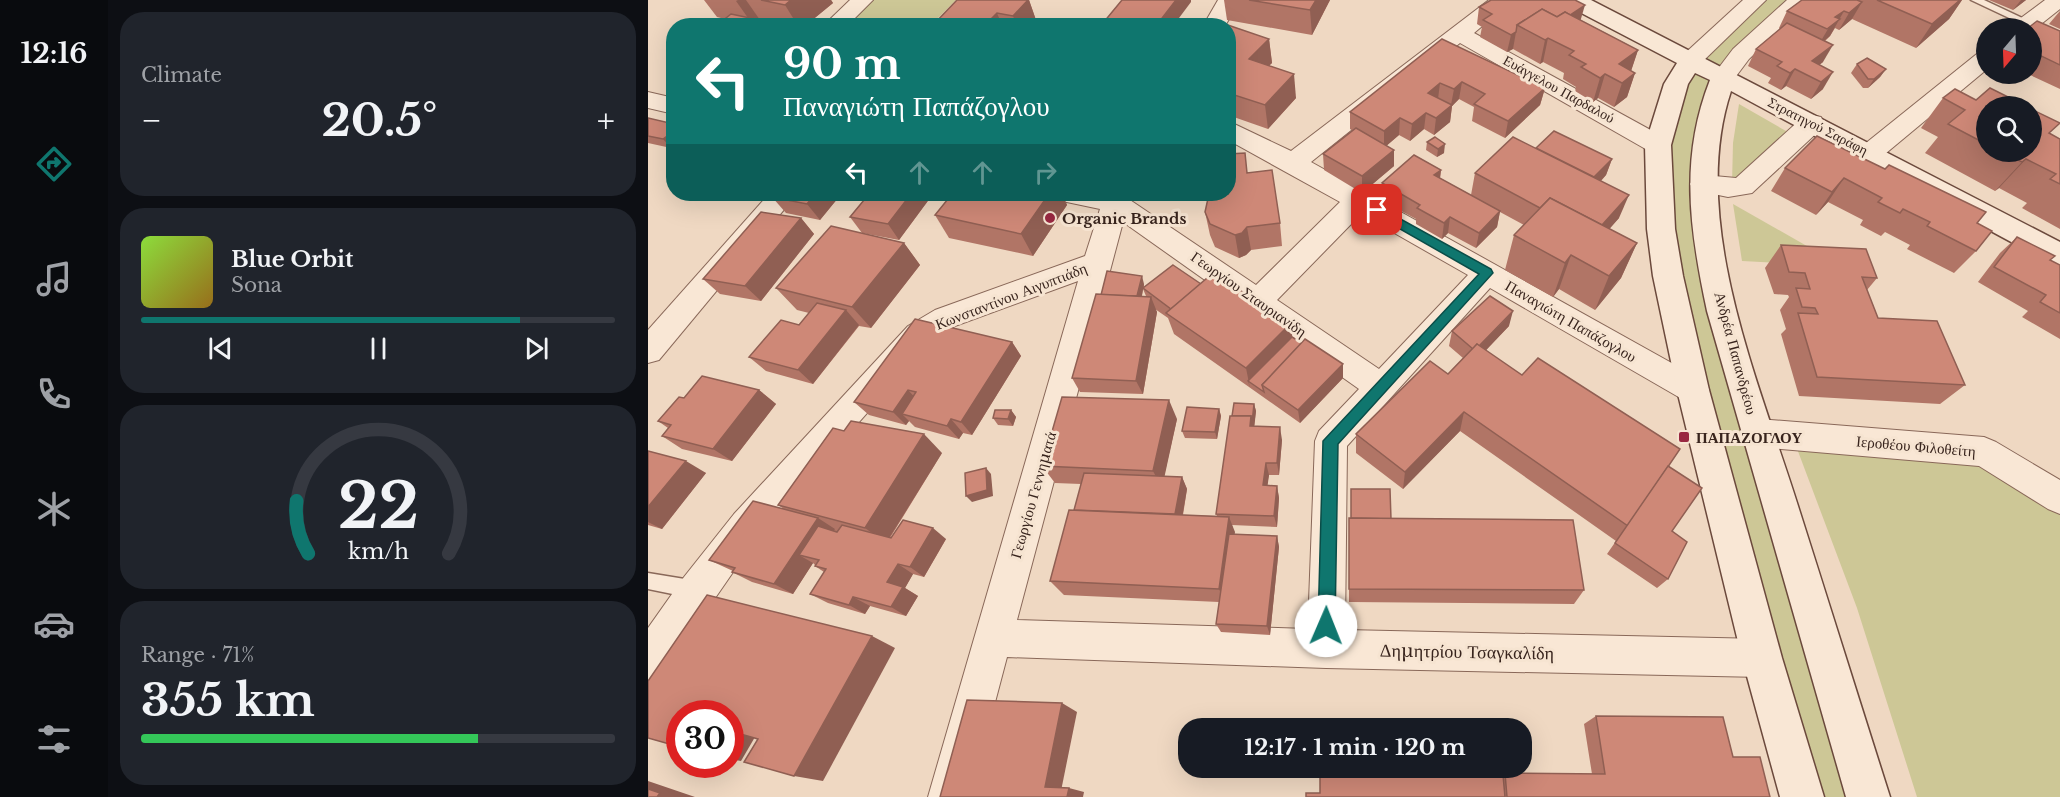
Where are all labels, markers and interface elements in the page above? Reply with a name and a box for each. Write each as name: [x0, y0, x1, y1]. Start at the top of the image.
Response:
north arrow: [1976, 18, 2042, 84]
map controls: [1976, 18, 2042, 162]
text: 12:16: [21, 37, 88, 70]
text: 90 m: [783, 38, 901, 90]
icon: left: [684, 42, 762, 120]
street label: Ευάγγελου Παρδαλού: [1500, 51, 1618, 127]
text: Climate: [141, 63, 222, 87]
text: Παναγιώτη Παπάζογλου: [783, 90, 1050, 123]
text: 20.5°: [321, 92, 437, 148]
street label: Στρατηγού Σαράφη: [1765, 93, 1871, 159]
button: search: [1976, 96, 2042, 162]
text: −: [141, 100, 162, 141]
text: +: [597, 100, 615, 141]
icon: directions: [33, 143, 75, 185]
icon: left: [840, 156, 873, 189]
icon: ahead: [903, 156, 936, 189]
icon: ahead: [966, 156, 999, 189]
icon: right: [1029, 156, 1062, 189]
pin: [1351, 184, 1402, 235]
icon: arrive: [1360, 193, 1393, 226]
place label: Organic Brands: [1062, 209, 1187, 228]
marker: Organic Brands: [1043, 211, 1057, 225]
text: Blue Orbit: [231, 246, 353, 273]
street label: Γεωργίου Σταυριανίδη: [1187, 247, 1311, 341]
icon: music: [33, 258, 75, 300]
street label: Κωνσταντίνου Αιγυπτιάδη: [932, 258, 1090, 334]
text: Sona: [231, 273, 282, 297]
street label: Παναγιώτη Παπάζογλου: [1502, 276, 1640, 366]
street label: Ανδρέα Παπανδρέου: [1710, 290, 1762, 416]
icon: previous: [204, 332, 237, 365]
icon: pause: [362, 332, 395, 365]
icon: next: [520, 332, 553, 365]
icon: phone: [33, 373, 75, 415]
place label: ΠΑΠΑΖΟΓΛΟΥ: [1696, 428, 1802, 447]
street label: Γεωργίου Γεννηματά: [1006, 429, 1060, 561]
marker: ΠΑΠΑΖΟΓΛΟΥ: [1677, 430, 1691, 444]
street label: Ιεροθέου Φιλοθείτη: [1855, 431, 1977, 461]
text: 22: [337, 467, 419, 545]
icon: climate: [33, 488, 75, 530]
text: km/h: [348, 538, 409, 565]
position arrow: [1294, 594, 1358, 658]
icon: car: [33, 603, 75, 645]
street label: Δημητρίου Τσαγκαλίδη: [1380, 639, 1554, 665]
text: Range · 71%: [141, 643, 255, 667]
text: 355 km: [141, 672, 315, 728]
speed limit sign: 30: [666, 700, 744, 778]
icon: filters: [33, 718, 75, 760]
text: 12:17 · 1 min · 120 m: [1244, 734, 1466, 761]

